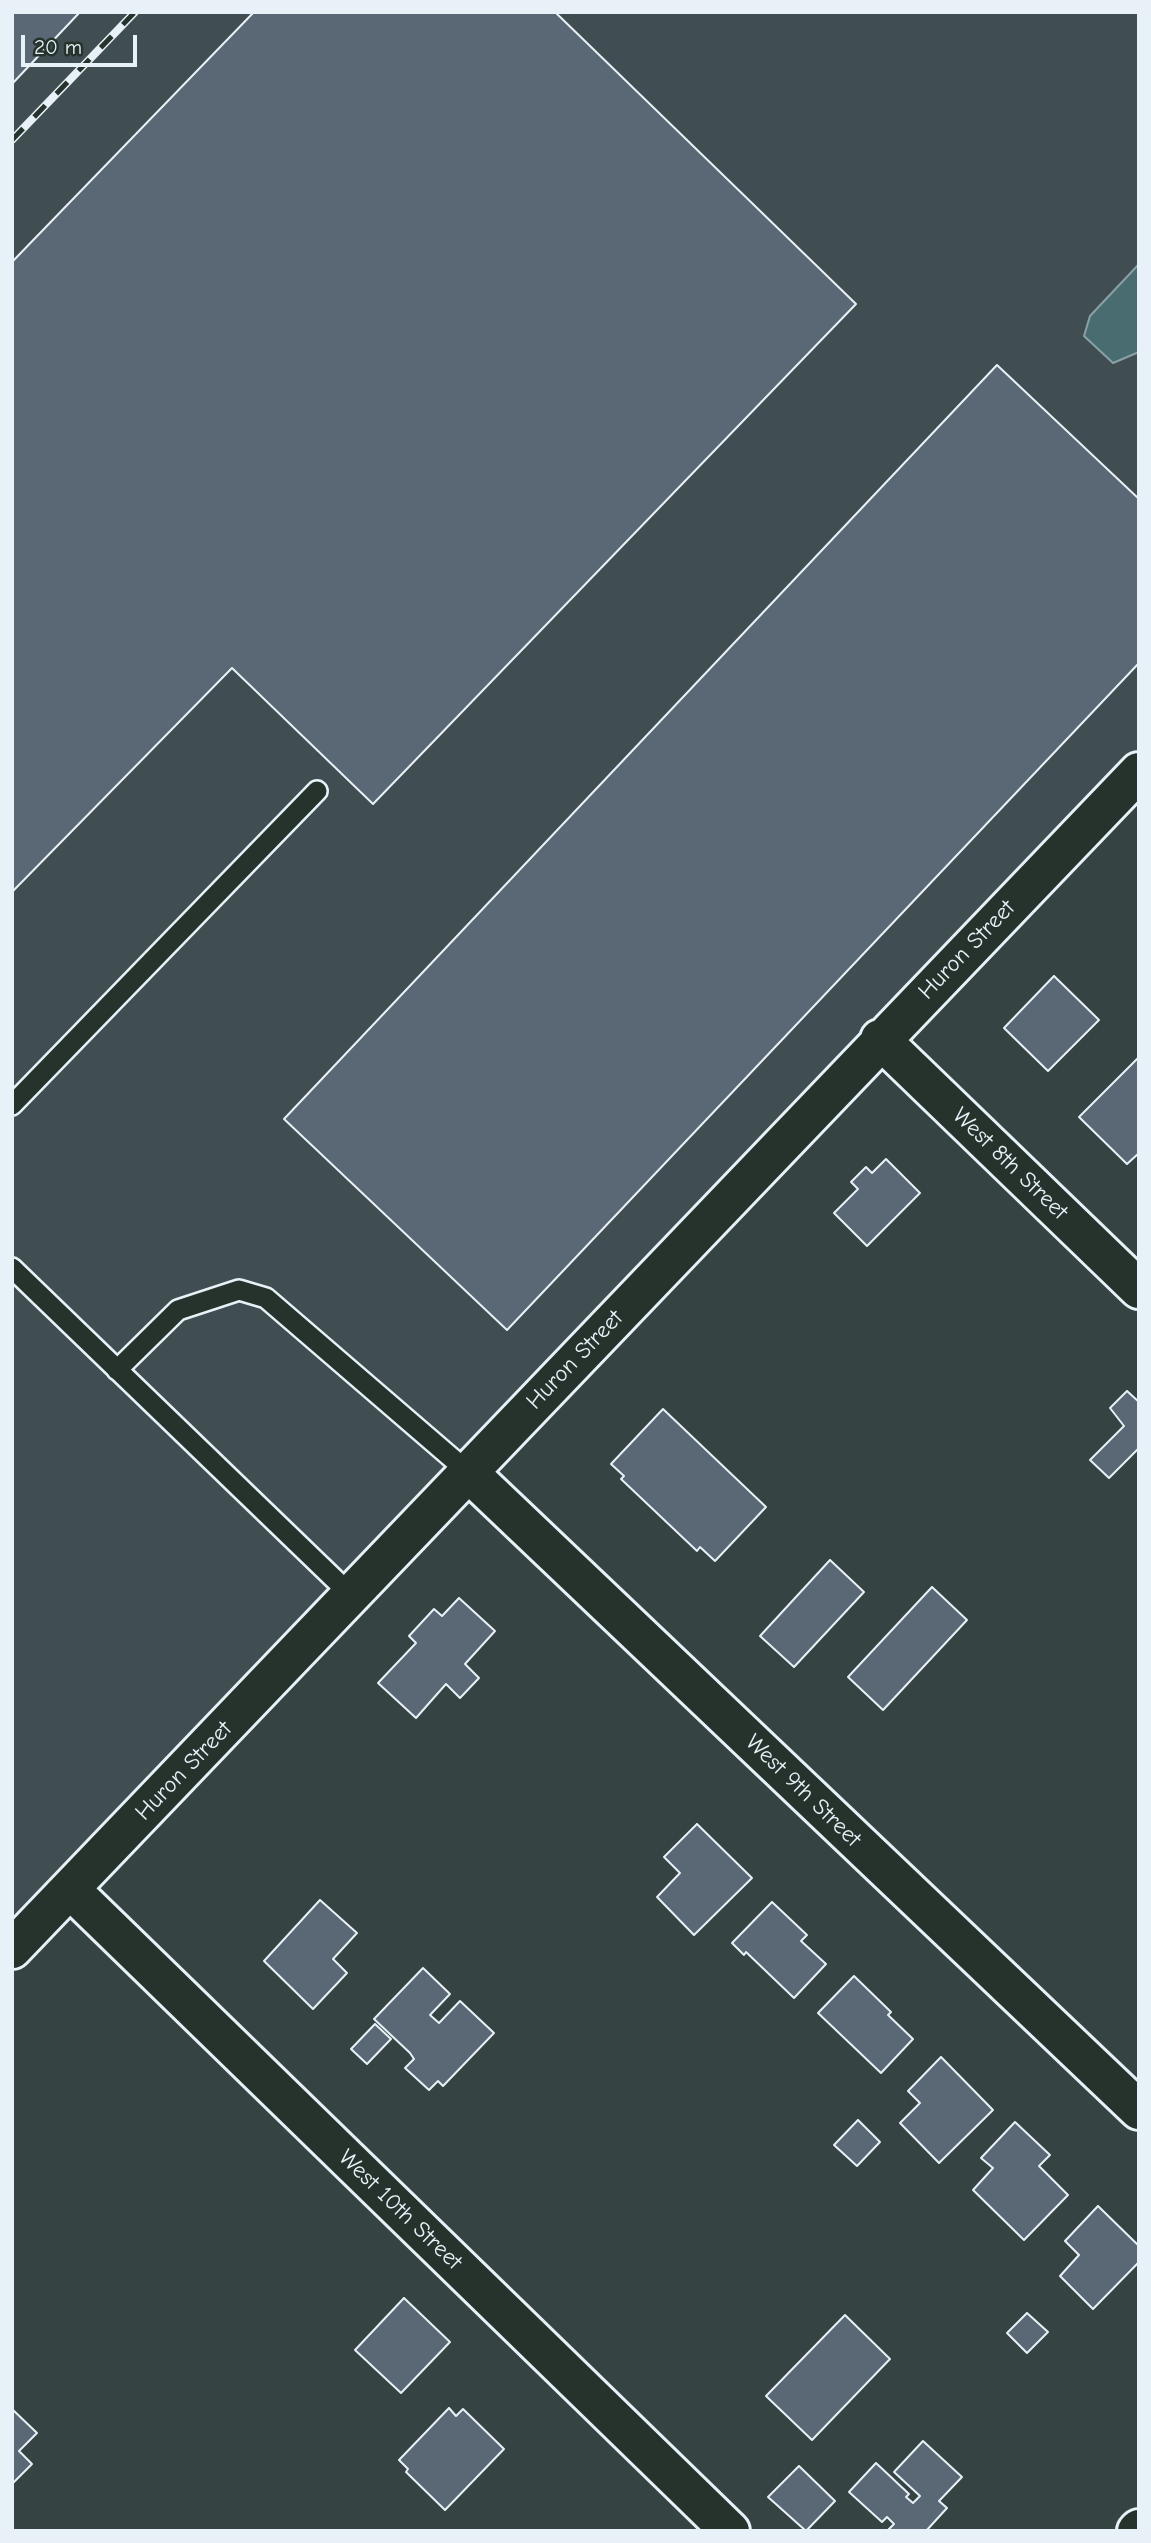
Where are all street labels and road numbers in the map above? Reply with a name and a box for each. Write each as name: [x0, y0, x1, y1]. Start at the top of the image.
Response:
street label: Huron Street: [913, 895, 1021, 1005]
street label: West 8th Street: [947, 1102, 1073, 1226]
street label: Huron Street: [521, 1305, 629, 1415]
street label: Huron Street: [130, 1716, 238, 1826]
street label: West 9th Street: [739, 1729, 867, 1853]
street label: West 10th Street: [332, 2144, 468, 2276]

